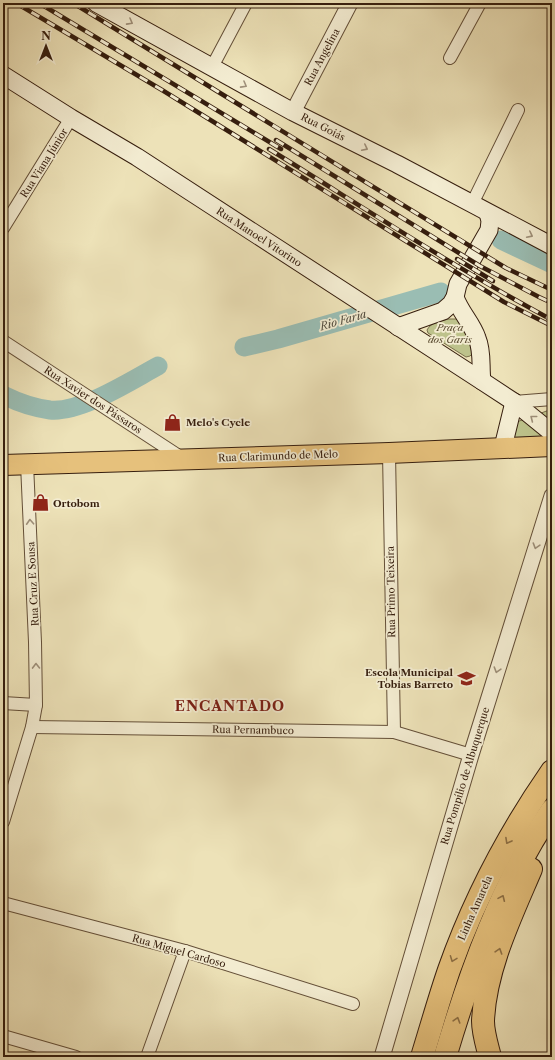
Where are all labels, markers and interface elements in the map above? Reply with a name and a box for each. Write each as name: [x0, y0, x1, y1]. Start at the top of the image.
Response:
one-way arrow: [126, 17, 133, 25]
north arrow: [26, 26, 66, 66]
street label: Rua Angelina: [301, 26, 343, 88]
text: N: [41, 29, 51, 43]
one-way arrow: [240, 80, 247, 87]
street label: Rua Goiás: [299, 110, 347, 144]
street label: Rua Viana Júnior: [17, 125, 71, 200]
one-way arrow: [361, 143, 369, 151]
street label: Rua Manoel Vitorino: [214, 204, 304, 270]
one-way arrow: [525, 230, 533, 237]
water label: Rio Faria: [317, 307, 368, 334]
park label: Praça dos Garis: [428, 321, 473, 346]
street label: Rua Xavier dos Pássaros: [42, 363, 144, 437]
shop icon: Melo's Cycle: [163, 412, 183, 432]
one-way arrow: [530, 415, 537, 422]
place label: Melo's Cycle: [186, 416, 250, 429]
street label: Rua Clarimundo de Melo: [218, 447, 338, 465]
shop icon: Ortobom: [30, 493, 50, 513]
place label: Ortobom: [53, 497, 100, 510]
one-way arrow: [25, 519, 34, 525]
street label: Rua Cruz E Sousa: [24, 541, 42, 627]
one-way arrow: [532, 543, 541, 550]
street label: Rua Primo Teixeira: [384, 545, 398, 638]
one-way arrow: [32, 663, 40, 669]
place label: Escola Municipal Tobias Barreto: [365, 666, 453, 691]
one-way arrow: [494, 667, 502, 674]
school or university icon: Escola Municipal Tobias Barreto: [456, 668, 476, 688]
district label: ENCANTADO: [175, 697, 285, 715]
street label: Rua Pompílio de Albuquerque: [438, 705, 492, 846]
street label: Rua Pernambuco: [212, 723, 294, 737]
one-way arrow: [505, 837, 512, 844]
street label: Linha Amarela: [455, 873, 495, 942]
one-way arrow: [497, 895, 505, 902]
street label: Rua Miguel Cardoso: [131, 931, 227, 971]
one-way arrow: [494, 947, 503, 954]
one-way arrow: [450, 956, 458, 963]
one-way arrow: [452, 1016, 461, 1023]

